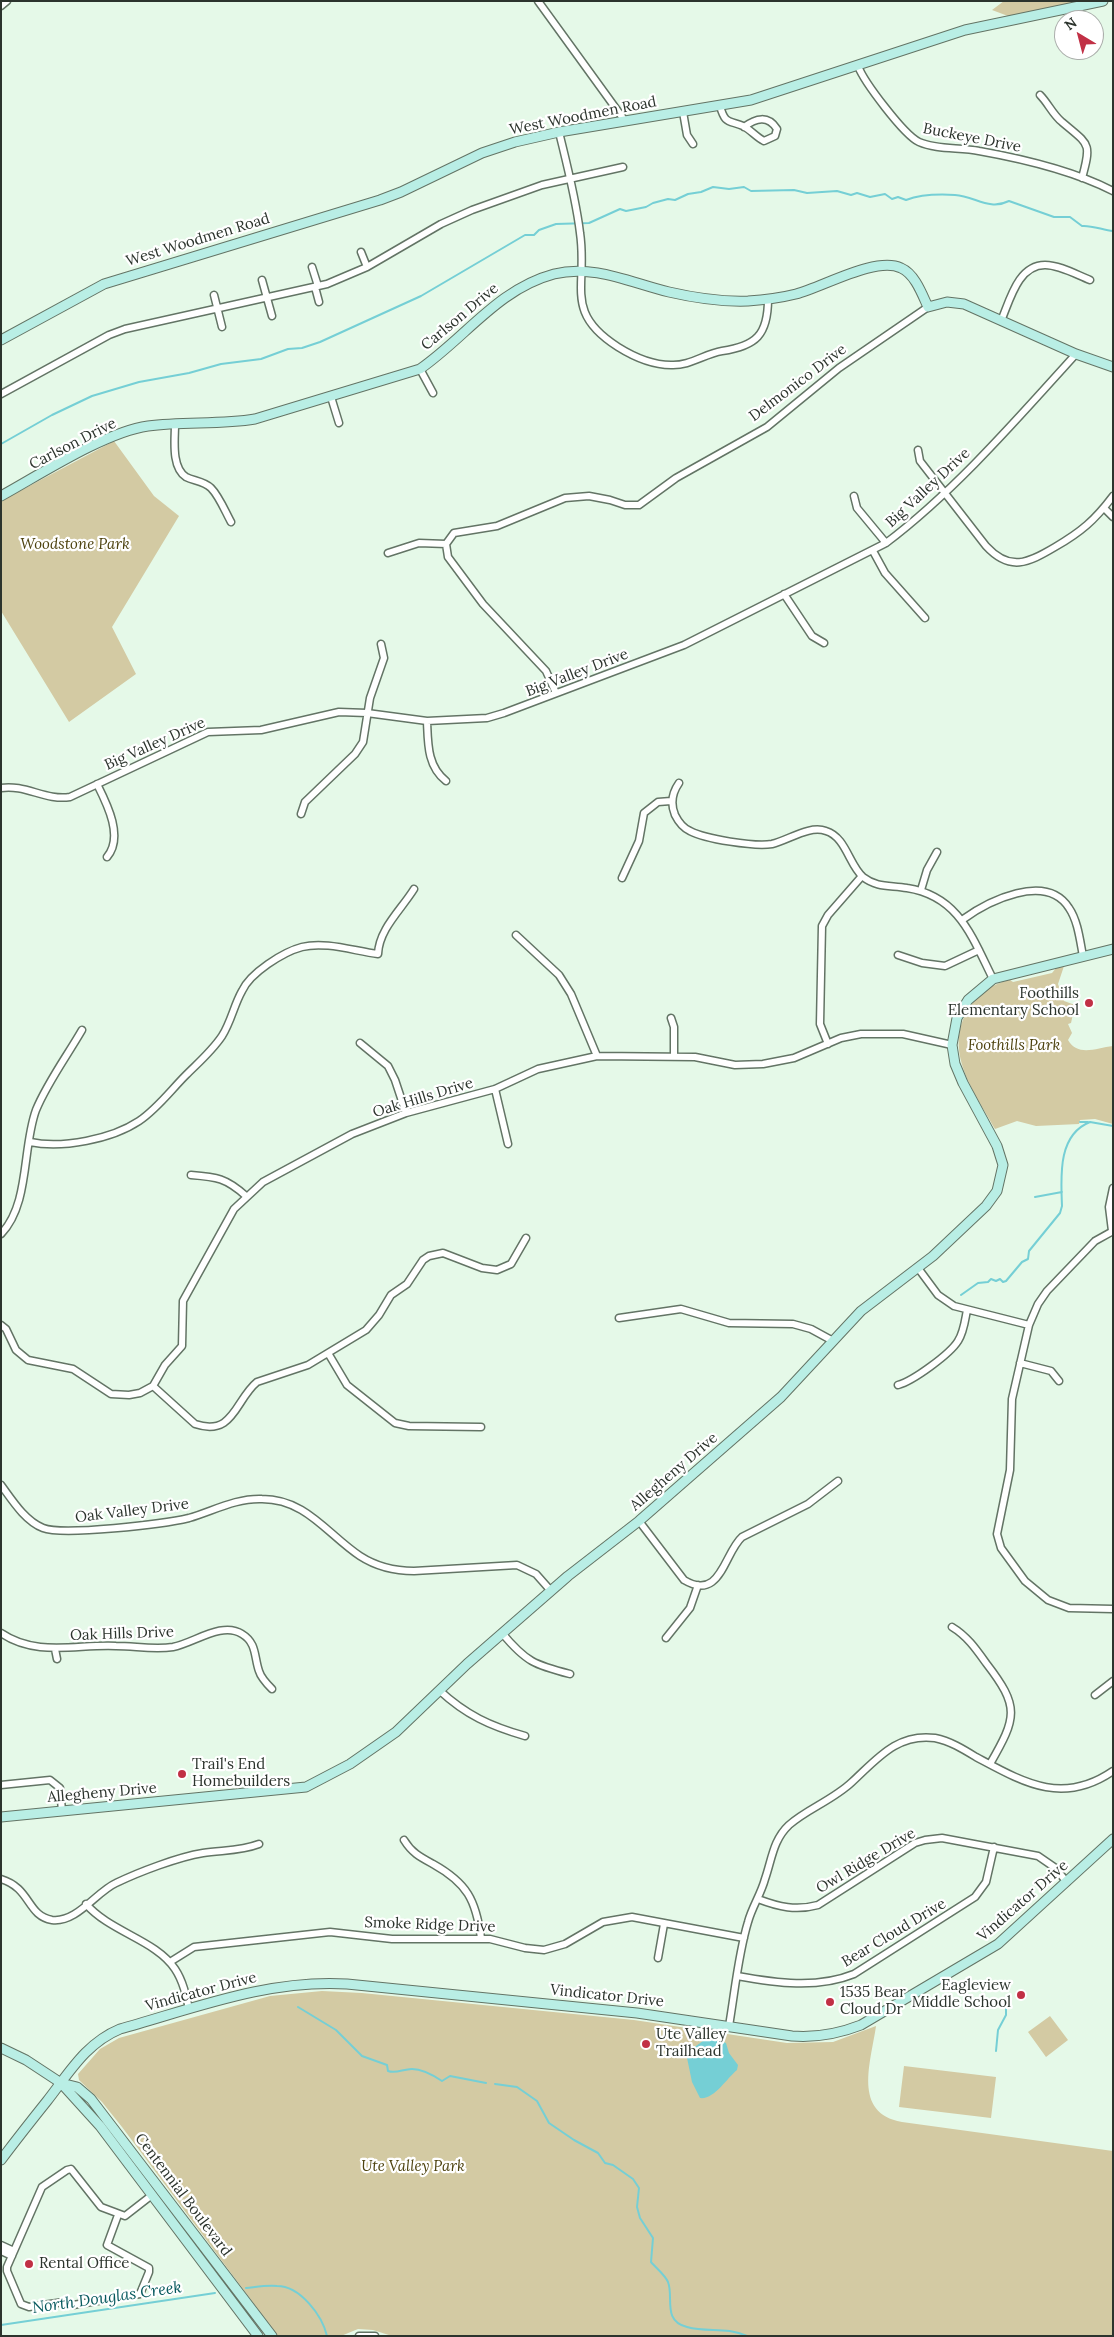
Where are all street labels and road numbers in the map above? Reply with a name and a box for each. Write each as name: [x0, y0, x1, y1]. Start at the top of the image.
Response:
street label: West Woodmen Road: [508, 93, 658, 139]
street label: Buckeye Drive: [921, 120, 1023, 156]
street label: West Woodmen Road: [124, 210, 272, 270]
street label: Carlson Drive: [418, 280, 502, 354]
street label: Delmonico Drive: [746, 341, 850, 425]
street label: Carlson Drive: [27, 414, 119, 474]
street label: Big Valley Drive: [882, 444, 974, 532]
street label: Big Valley Drive: [523, 645, 631, 701]
street label: Big Valley Drive: [102, 714, 208, 774]
street label: Oak Hills Drive: [371, 1074, 475, 1122]
street label: Allegheny Drive: [627, 1429, 721, 1515]
street label: Oak Valley Drive: [74, 1495, 190, 1527]
street label: Oak Hills Drive: [70, 1623, 174, 1645]
street label: Allegheny Drive: [47, 1779, 157, 1807]
street label: Owl Ridge Drive: [813, 1824, 919, 1898]
street label: Vindicator Drive: [974, 1857, 1072, 1945]
street label: Bear Cloud Drive: [839, 1895, 949, 1971]
street label: Smoke Ridge Drive: [364, 1914, 496, 1936]
street label: Vindicator Drive: [144, 1969, 258, 2015]
street label: Vindicator Drive: [549, 1981, 665, 2011]
street label: Centennial Boulevard: [131, 2130, 235, 2260]

